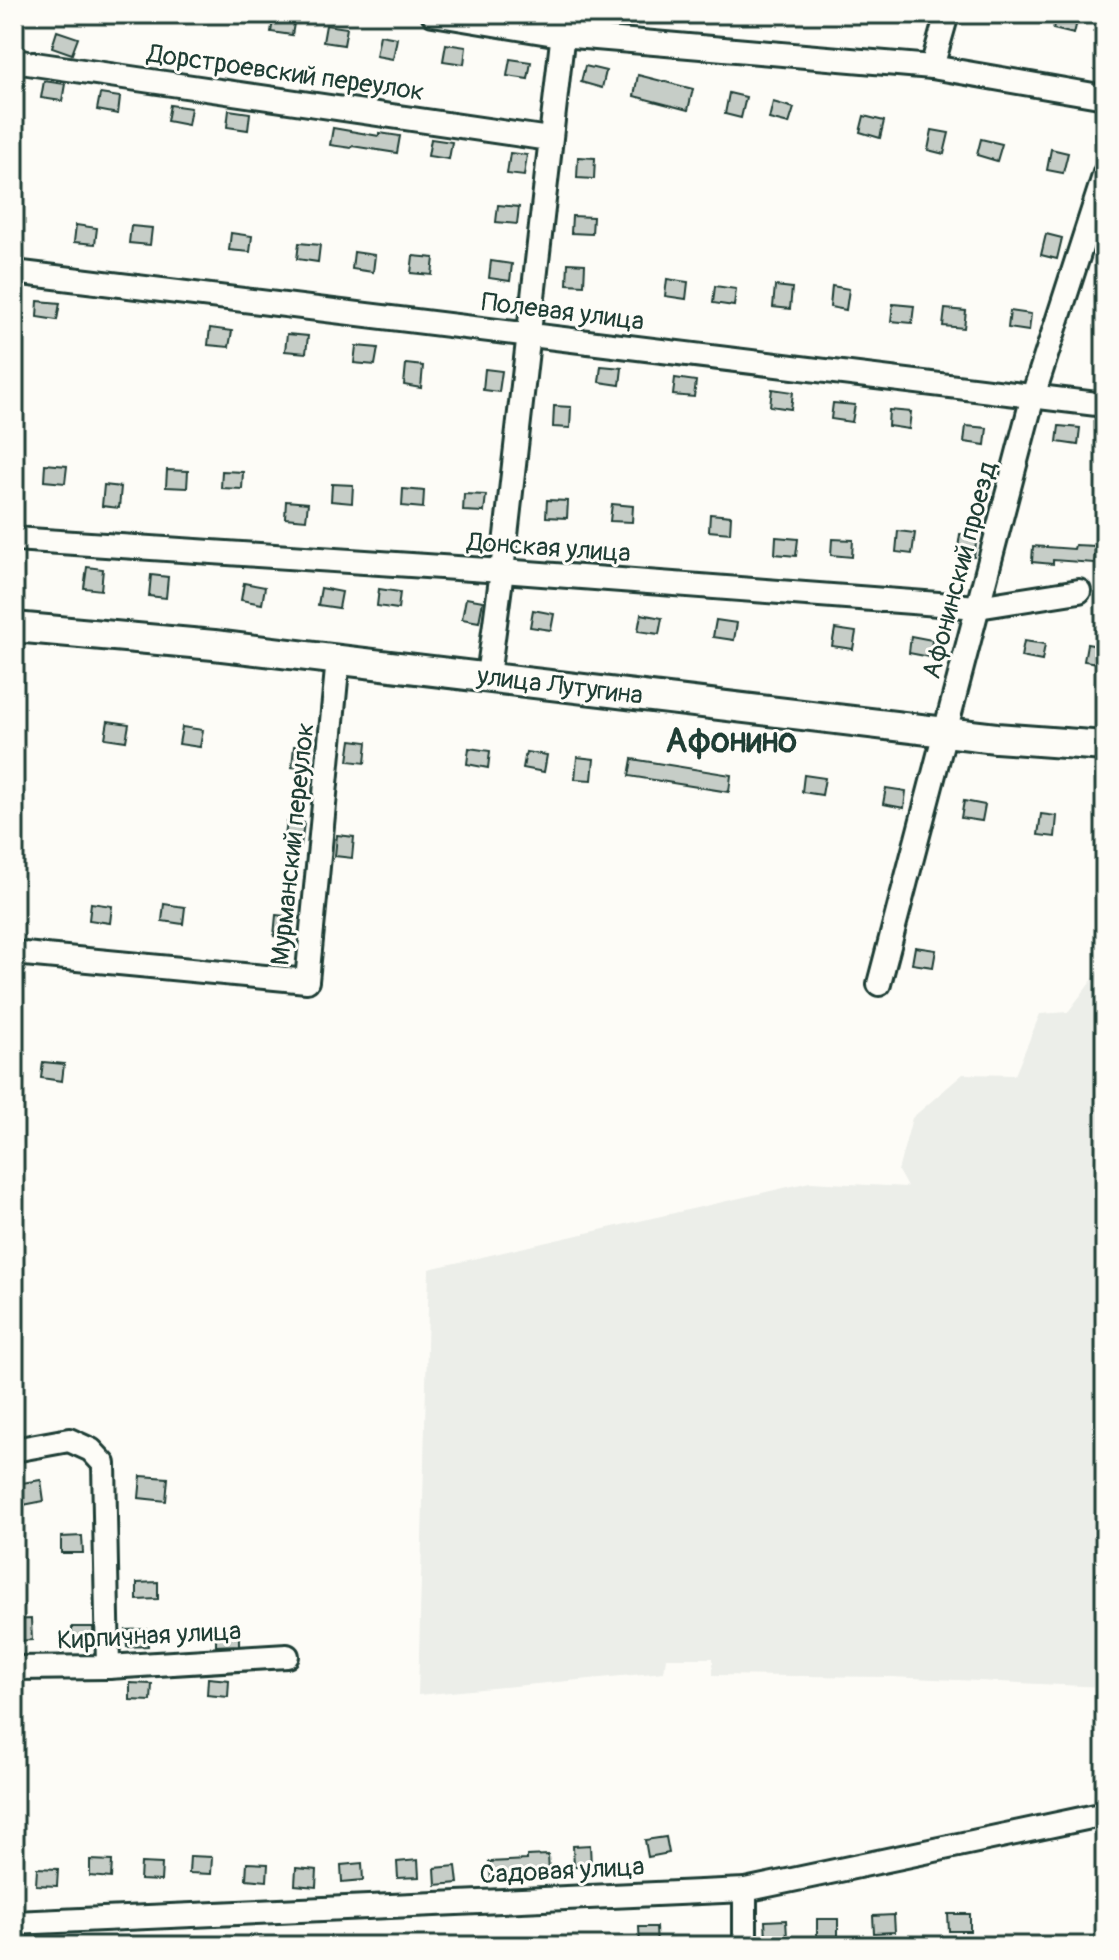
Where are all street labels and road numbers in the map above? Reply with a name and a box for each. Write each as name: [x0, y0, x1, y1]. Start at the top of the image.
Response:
street label: Дорстроевский переулок: [144, 38, 426, 108]
street label: Полевая улица: [480, 286, 646, 338]
street label: Афонинский проезд: [916, 458, 1004, 682]
street label: Донская улица: [465, 526, 632, 570]
street label: улица Лутугина: [474, 660, 645, 712]
street label: Мурманский переулок: [264, 721, 322, 967]
street label: Кирпичная улица: [56, 1615, 242, 1657]
street label: Садовая улица: [479, 1851, 645, 1891]

